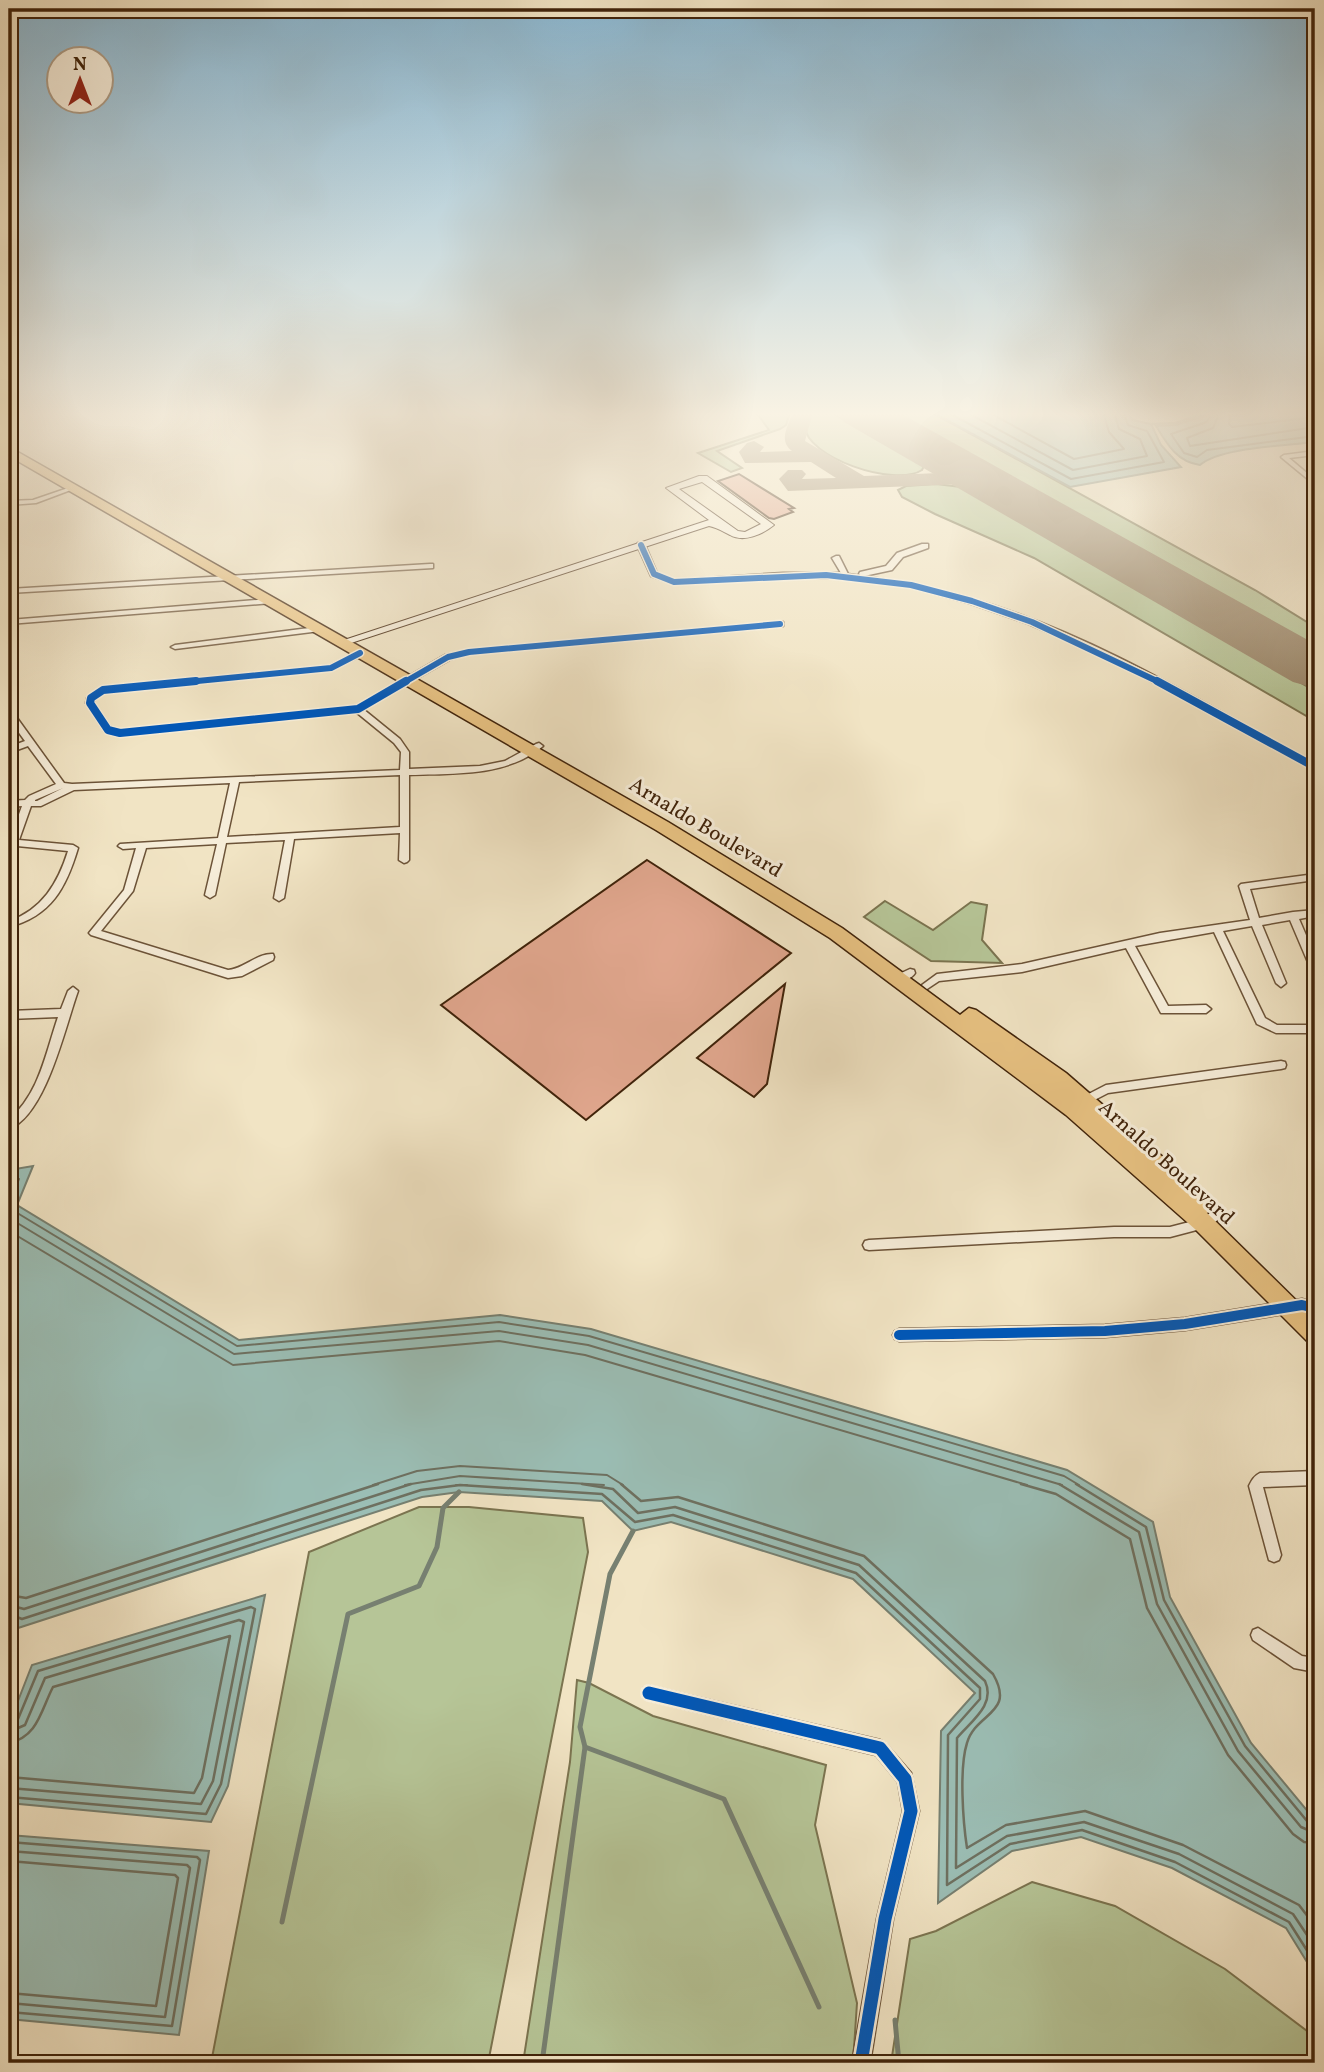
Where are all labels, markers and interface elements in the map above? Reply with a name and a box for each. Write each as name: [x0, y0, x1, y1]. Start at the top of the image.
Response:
north arrow: [46, 46, 116, 116]
text: N: [73, 52, 87, 78]
street label: Arnaldo Boulevard: [623, 771, 787, 886]
street label: Arnaldo Boulevard: [1091, 1094, 1240, 1232]

